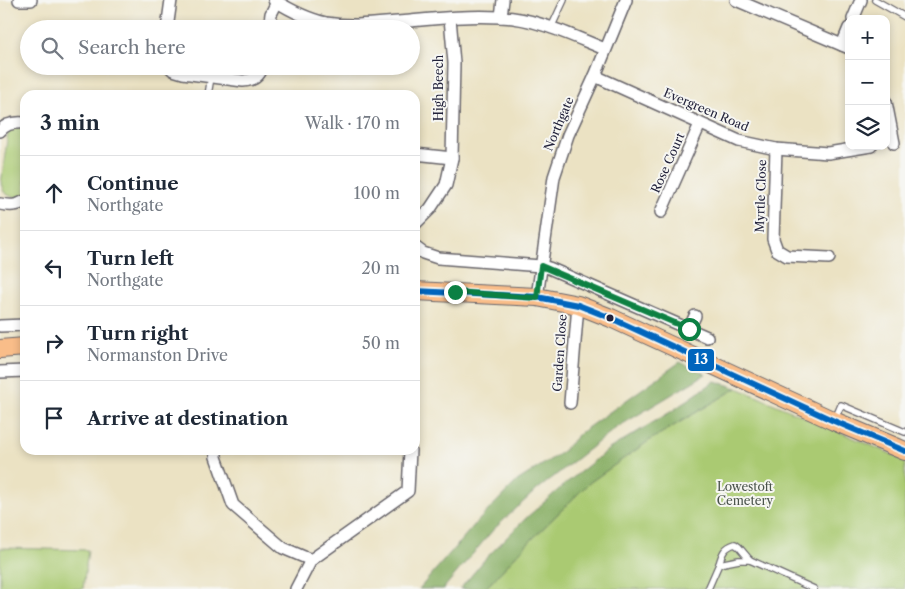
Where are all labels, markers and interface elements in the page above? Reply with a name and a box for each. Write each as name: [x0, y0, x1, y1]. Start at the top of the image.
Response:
map controls: [845, 15, 890, 150]
button: +: [845, 15, 890, 60]
search box: [20, 20, 420, 75]
icon: search: [38, 34, 66, 62]
text: Search here: [78, 36, 186, 59]
street label: High Beech: [431, 54, 446, 121]
button: −: [845, 60, 890, 105]
street label: Evergreen Road: [661, 85, 752, 135]
street label: Northgate: [540, 94, 577, 153]
button: layers: [845, 105, 890, 150]
text: 3 min: [40, 110, 100, 135]
text: Walk · 170 m: [305, 113, 400, 133]
street label: Rose Court: [648, 130, 688, 195]
street label: Myrtle Close: [752, 159, 769, 233]
text: Continue: [87, 172, 179, 195]
icon: ahead: [40, 179, 68, 207]
text: 100 m: [354, 183, 400, 203]
text: Northgate: [87, 195, 163, 215]
text: Turn left: [87, 247, 174, 270]
icon: left: [40, 254, 68, 282]
text: 20 m: [361, 258, 400, 278]
text: Northgate: [87, 270, 163, 290]
route end: [444, 281, 467, 304]
street label: Garden Close: [549, 313, 570, 392]
unlabelled marker: [605, 313, 615, 323]
route start: [678, 318, 701, 341]
text: Turn right: [87, 322, 188, 345]
icon: right: [40, 329, 68, 357]
text: 50 m: [362, 333, 400, 353]
text: Normanston Drive: [87, 345, 228, 365]
line badge: 13: [687, 348, 715, 372]
text: 13: [694, 350, 708, 368]
icon: arrive: [40, 404, 68, 432]
text: Arrive at destination: [87, 407, 288, 430]
park label: Lowestoft Cemetery: [717, 479, 774, 508]

